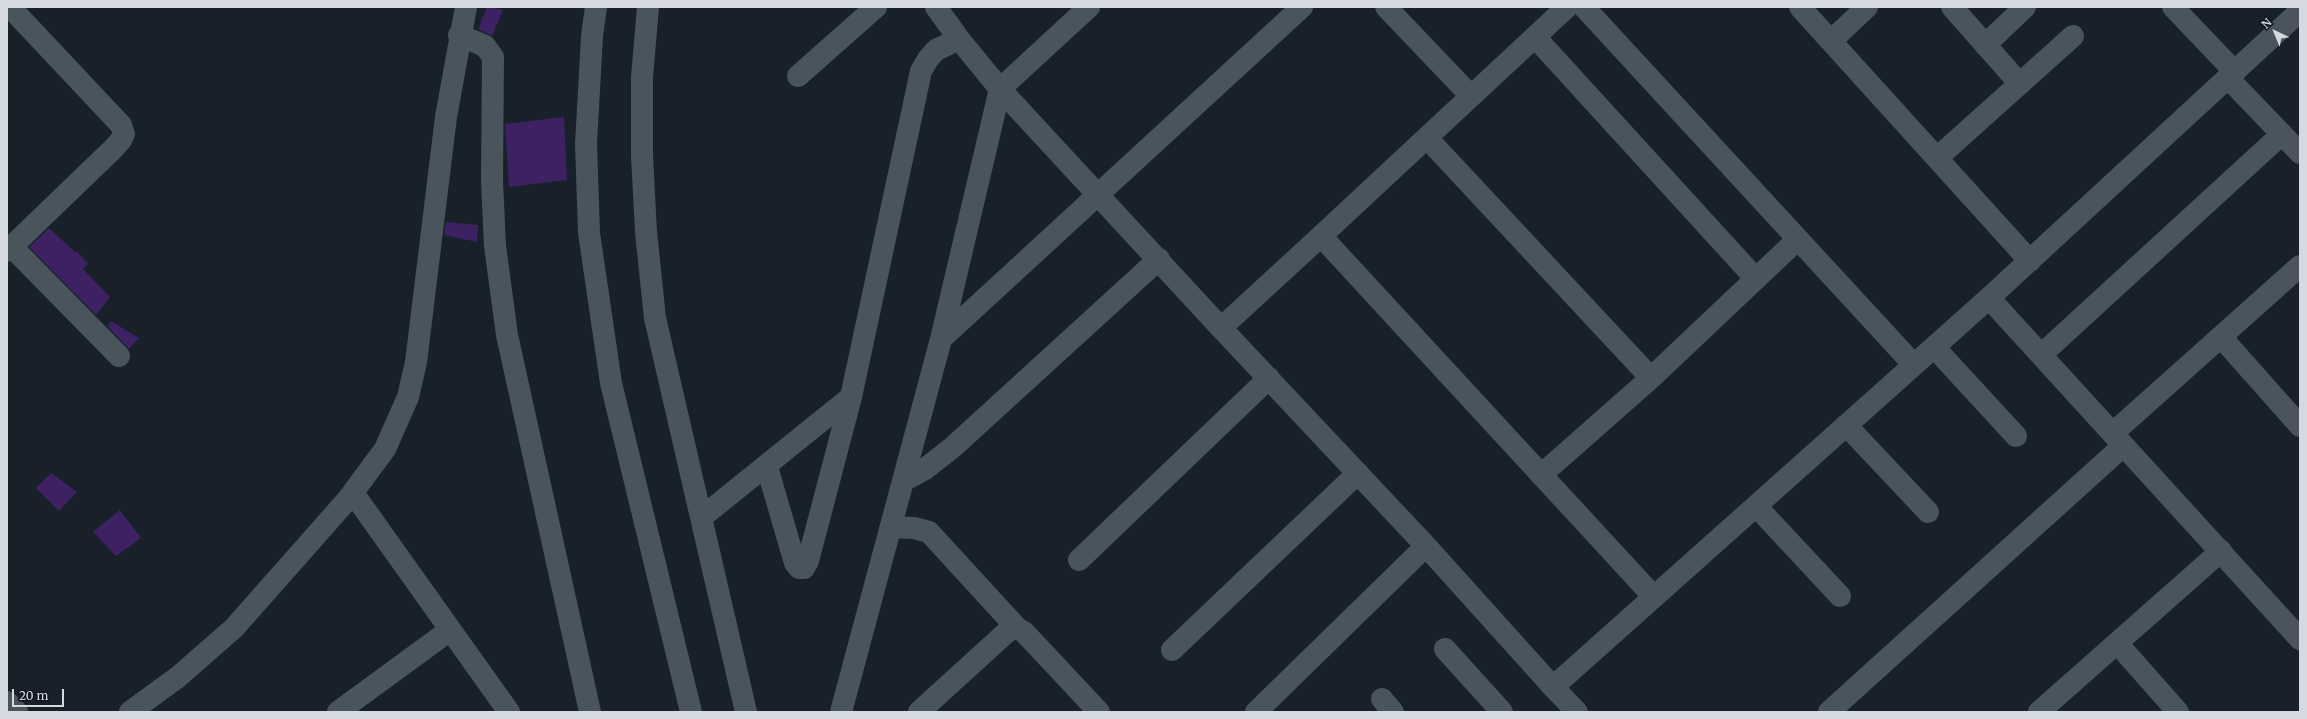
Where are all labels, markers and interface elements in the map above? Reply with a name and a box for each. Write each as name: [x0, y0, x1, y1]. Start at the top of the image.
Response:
north arrow: [2255, 12, 2295, 52]
text: N: [2259, 15, 2275, 31]
scale bar: [14, 681, 66, 707]
text: 20 m: [19, 688, 48, 703]

